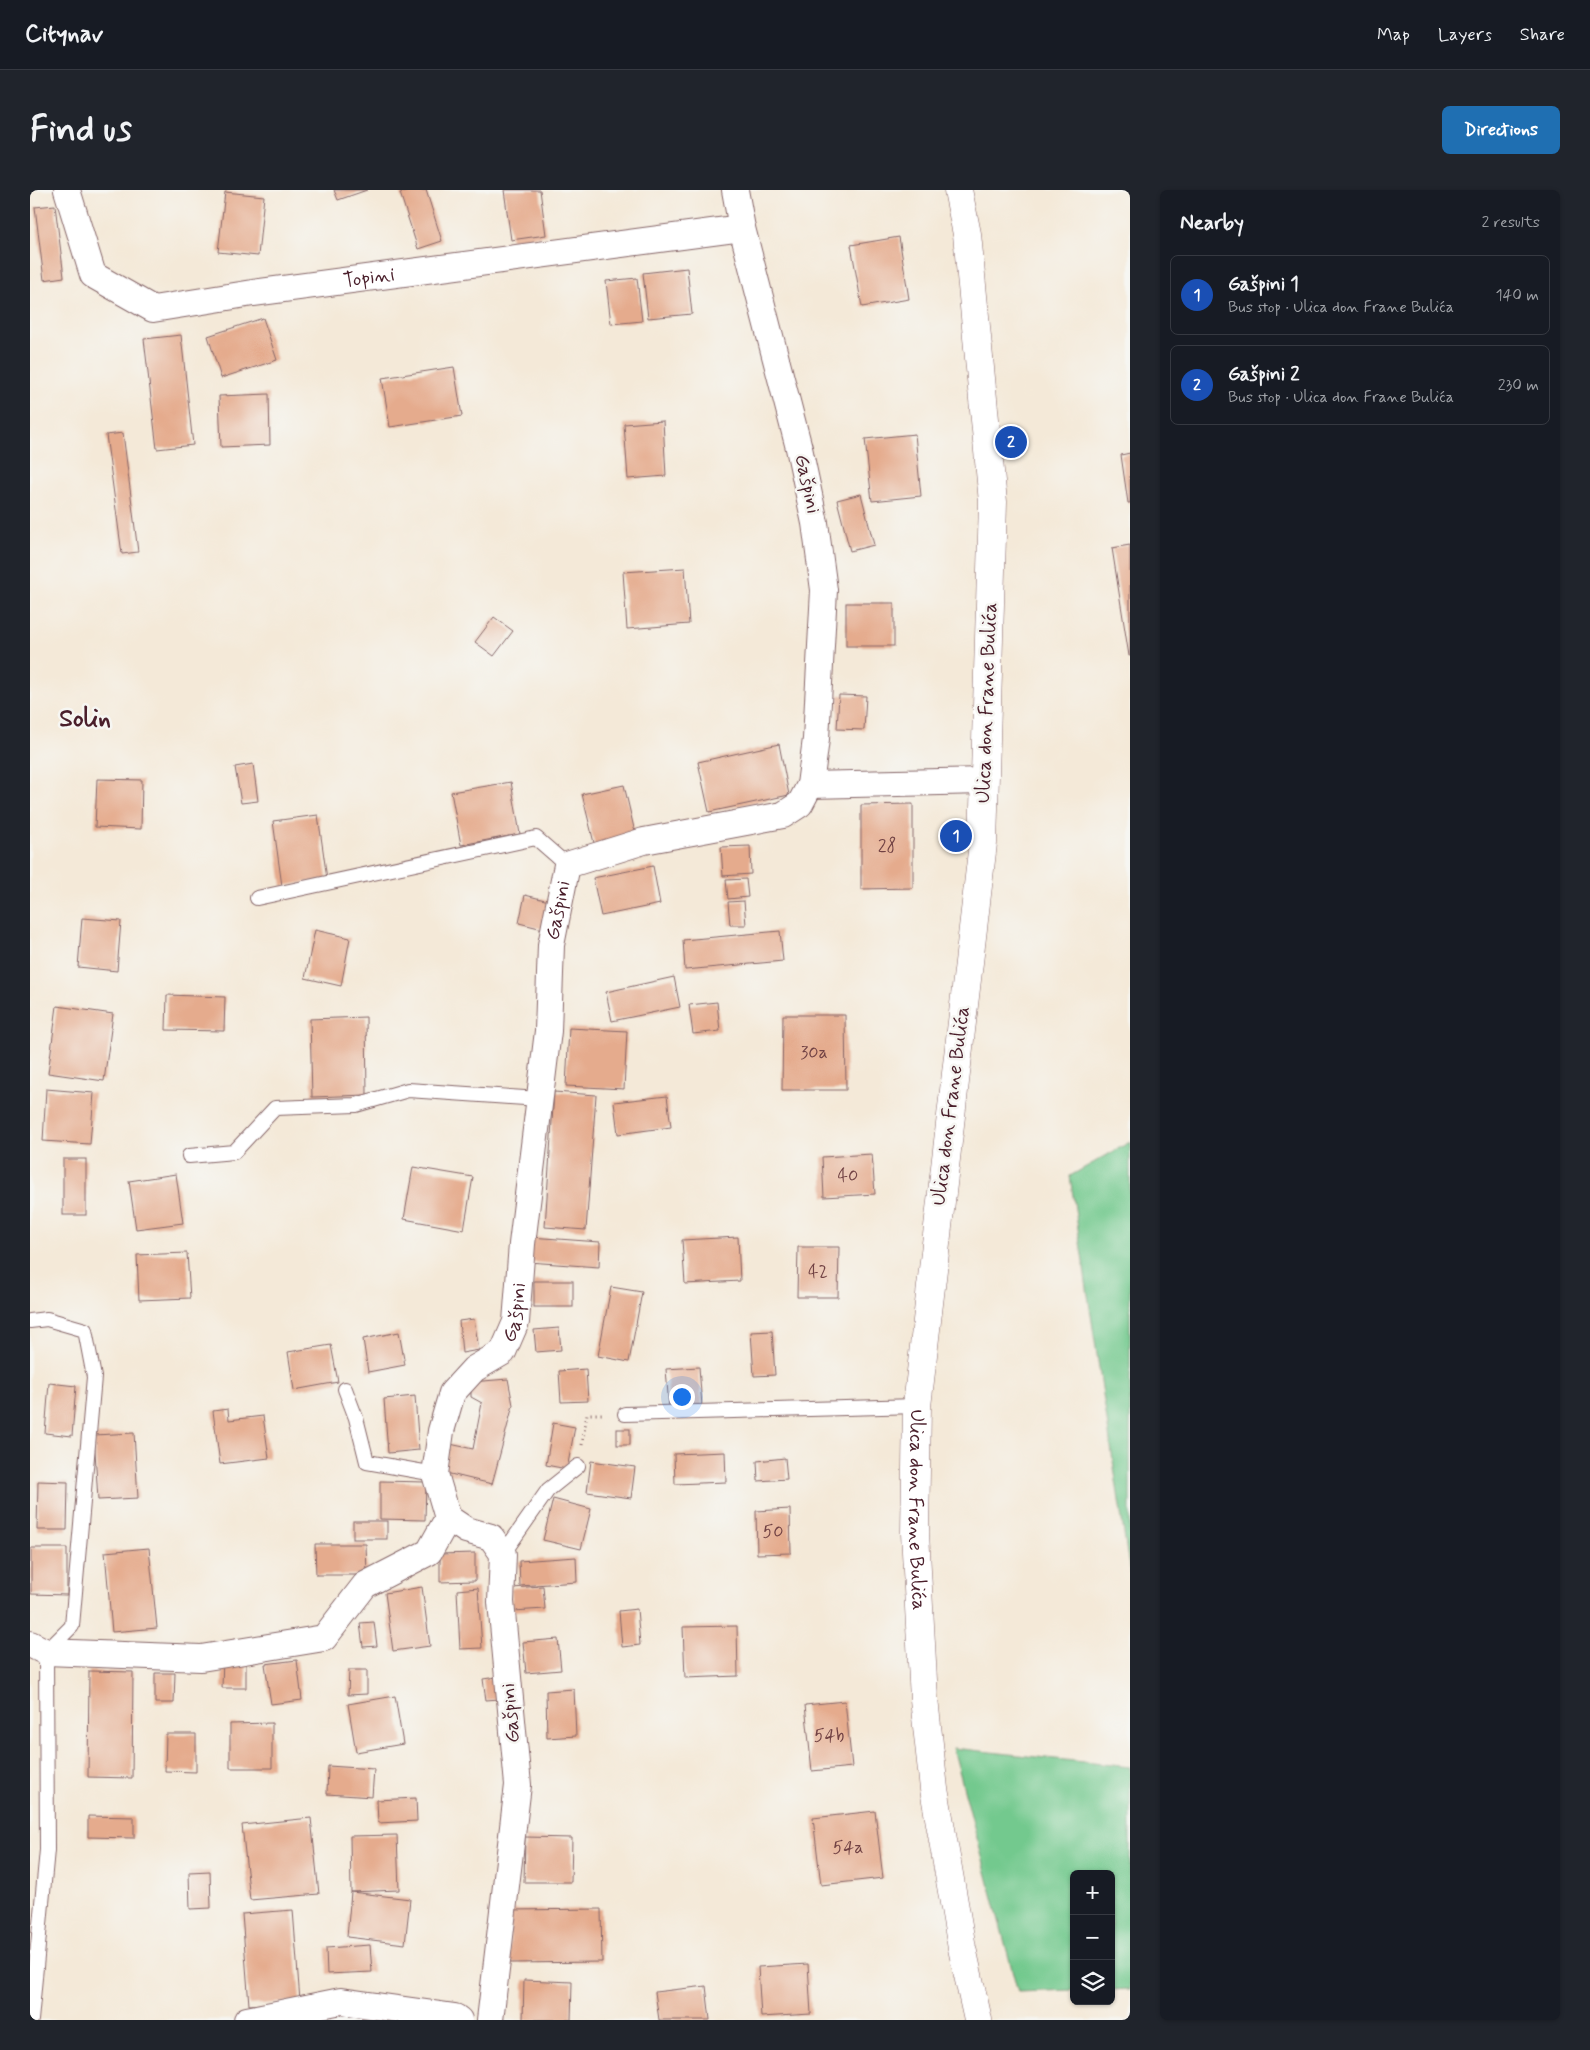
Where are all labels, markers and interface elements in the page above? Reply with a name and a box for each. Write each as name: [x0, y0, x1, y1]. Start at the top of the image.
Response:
text: Citynav: [25, 19, 103, 50]
text: Map: [1377, 23, 1410, 47]
text: Layers: [1438, 23, 1492, 47]
text: Share: [1520, 23, 1565, 47]
button: Directions: [1442, 106, 1560, 154]
text: Find us: [30, 107, 132, 153]
text: Nearby: [1180, 209, 1244, 237]
text: 2 results: [1482, 212, 1540, 233]
street label: Topini: [341, 261, 396, 294]
text: Gašpini 1: [1228, 272, 1299, 297]
text: 1: [1193, 285, 1201, 306]
text: 140 m: [1495, 285, 1539, 306]
text: Bus stop · Ulica don Frane Bulića: [1228, 297, 1454, 318]
text: Gašpini 2: [1228, 362, 1300, 387]
text: 2: [1193, 375, 1201, 396]
text: 230 m: [1498, 375, 1539, 396]
text: Bus stop · Ulica don Frane Bulića: [1228, 387, 1454, 408]
pin: 2: [995, 423, 1027, 461]
street label: Gašpini: [788, 452, 826, 516]
street label: Ulica don Frane Bulića: [970, 602, 1004, 804]
district label: Solin: [59, 703, 111, 736]
pin: 1: [940, 817, 972, 855]
house number: 28: [878, 834, 896, 858]
street label: Gašpini: [539, 878, 577, 942]
street label: Ulica don Frane Bulića: [925, 1005, 977, 1207]
house number: 30a: [800, 1041, 828, 1065]
house number: 40: [838, 1164, 858, 1188]
house number: 42: [808, 1260, 828, 1284]
street label: Gašpini: [495, 1282, 532, 1346]
your location: [669, 1384, 695, 1410]
street label: Ulica don Frane Bulića: [901, 1409, 933, 1611]
house number: 50: [762, 1520, 784, 1544]
street label: Gašpini: [495, 1682, 527, 1744]
house number: 54b: [814, 1724, 844, 1748]
house number: 54a: [833, 1836, 863, 1860]
map controls: [1070, 1870, 1115, 2005]
button: +: [1070, 1870, 1115, 1915]
button: −: [1070, 1915, 1115, 1960]
button: layers: [1070, 1960, 1115, 2005]

